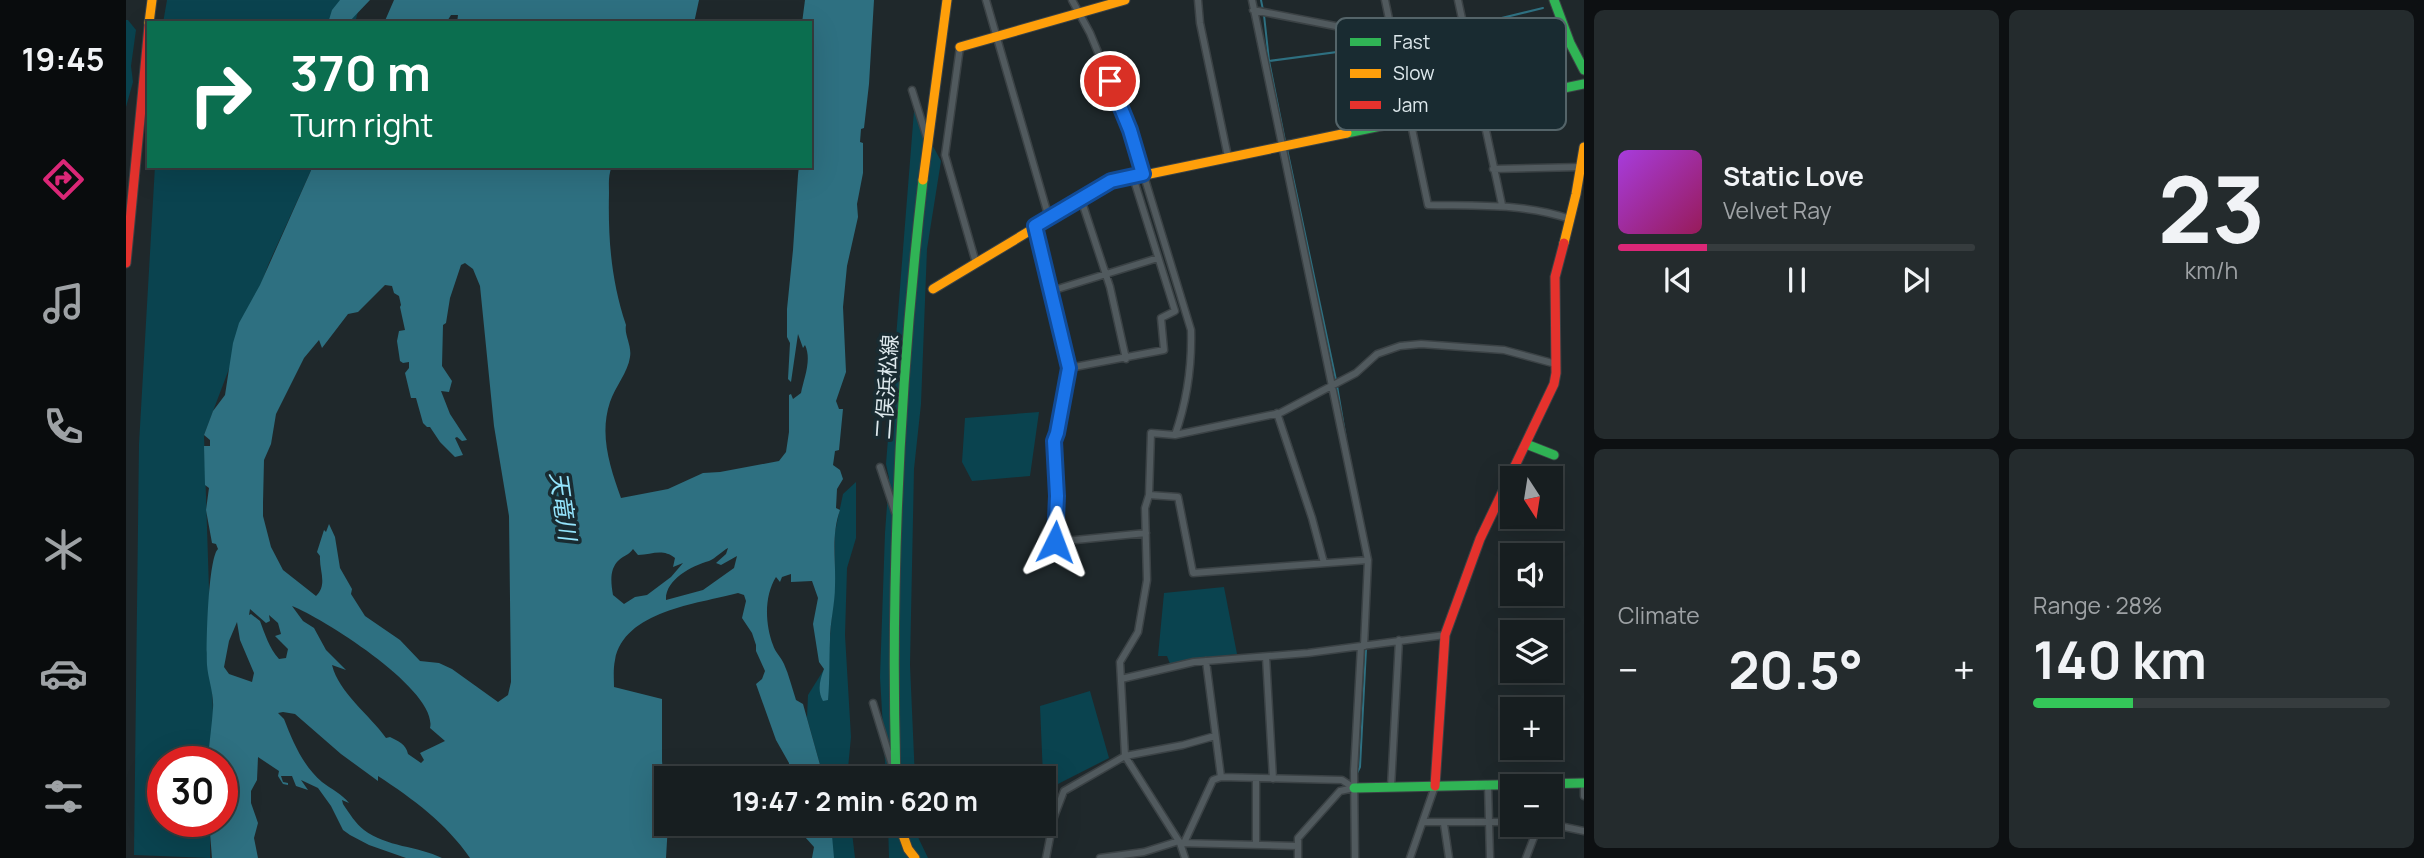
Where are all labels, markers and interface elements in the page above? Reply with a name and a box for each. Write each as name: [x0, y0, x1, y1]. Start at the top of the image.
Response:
legend: [1336, 18, 1566, 130]
text: Fast: [1393, 29, 1430, 55]
text: 19:45: [21, 37, 105, 81]
text: 370 m: [290, 39, 431, 106]
icon: right: [175, 49, 266, 140]
pin: [1080, 51, 1140, 111]
text: Slow: [1393, 60, 1435, 86]
icon: arrive: [1091, 62, 1129, 100]
text: Jam: [1393, 92, 1428, 118]
text: Turn right: [290, 103, 433, 147]
text: 23: [2158, 146, 2265, 270]
icon: directions: [39, 155, 88, 204]
text: Static Love: [1723, 158, 1864, 194]
text: Velvet Ray: [1723, 194, 1832, 226]
text: km/h: [2185, 254, 2238, 286]
icon: previous: [1659, 261, 1697, 299]
icon: pause: [1778, 261, 1816, 299]
icon: next: [1897, 261, 1935, 299]
icon: music: [39, 279, 88, 328]
street label: 二俣浜松線: [868, 334, 904, 440]
icon: phone: [39, 402, 88, 451]
north arrow: [1500, 466, 1563, 528]
map controls: [1500, 466, 1563, 837]
water label: 天竜川: [543, 469, 585, 545]
position arrow: [1018, 505, 1092, 579]
icon: climate: [39, 525, 88, 574]
button: sound: [1500, 543, 1563, 606]
text: Range · 28%: [2033, 589, 2163, 621]
text: Climate: [1618, 599, 1700, 631]
button: layers: [1500, 620, 1563, 683]
text: 140 km: [2033, 624, 2207, 695]
text: 20.5°: [1728, 634, 1863, 705]
text: −: [1618, 643, 1639, 695]
text: +: [1953, 643, 1975, 695]
icon: car: [39, 649, 88, 698]
button: +: [1500, 697, 1563, 760]
speed limit sign: 30: [147, 746, 238, 837]
icon: filters: [39, 772, 88, 821]
button: −: [1500, 774, 1563, 837]
text: 19:47 · 2 min · 620 m: [732, 783, 978, 819]

